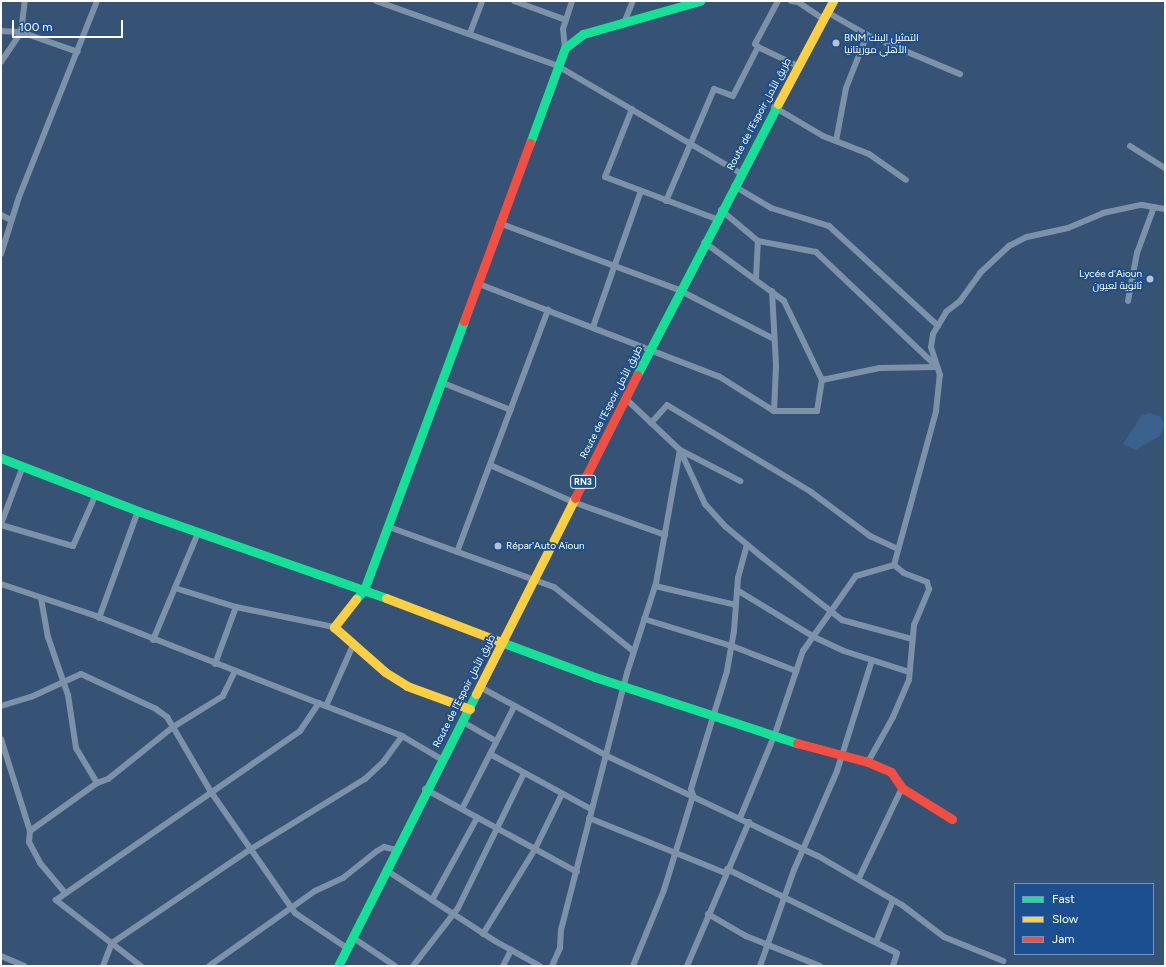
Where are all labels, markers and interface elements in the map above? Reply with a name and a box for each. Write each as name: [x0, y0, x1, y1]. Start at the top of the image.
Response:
scale bar: [14, 12, 125, 38]
text: 100 m: [19, 20, 53, 34]
place label: BNM التمثيل البنك الأهلي موريتانيا: [844, 31, 919, 54]
marker: BNM التمثيل البنك الأهلي موريتانيا: [831, 38, 841, 48]
street label: Route de l’Espoir طريق الأمل: [724, 56, 794, 172]
place label: Lycée d'Aioun ثانوية لعيون: [1079, 267, 1142, 290]
marker: Lycée d'Aioun ثانوية لعيون: [1145, 274, 1155, 284]
street label: Route de l’Espoir طريق الأمل: [577, 343, 645, 461]
road number: RN3: [570, 475, 596, 489]
place label: Répar'Auto Aïoun: [506, 540, 585, 552]
marker: Répar'Auto Aïoun: [493, 541, 503, 551]
street label: Route de l’Espoir طريق الأمل: [430, 632, 498, 750]
legend: [1014, 883, 1154, 955]
text: Fast: [1052, 892, 1075, 906]
text: Slow: [1052, 912, 1078, 926]
text: Jam: [1052, 932, 1075, 946]

